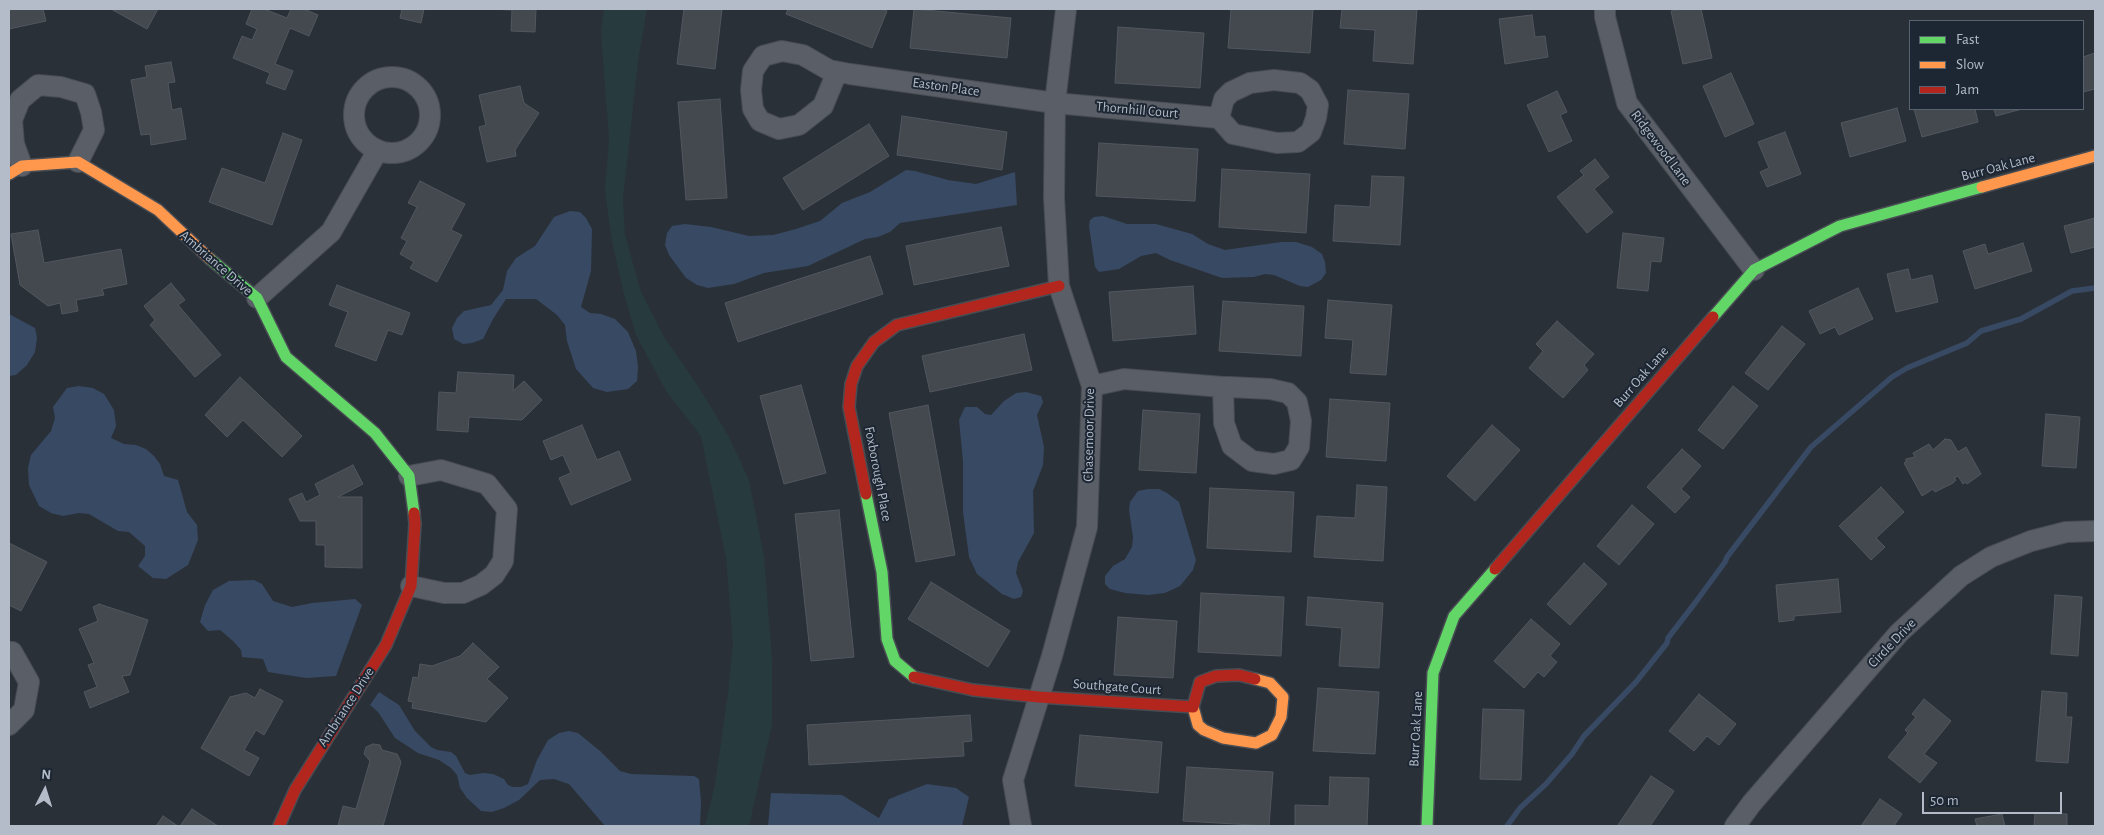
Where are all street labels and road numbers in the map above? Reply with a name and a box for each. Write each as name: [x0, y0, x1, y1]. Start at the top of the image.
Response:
street label: Easton Place: [911, 74, 981, 100]
street label: Thornhill Court: [1095, 98, 1179, 122]
street label: Ridgewood Lane: [1627, 107, 1695, 189]
street label: Burr Oak Lane: [1959, 149, 2037, 185]
street label: Ambriance Drive: [176, 227, 256, 299]
street label: Burr Oak Lane: [1610, 343, 1672, 411]
street label: Chasemoor Drive: [1080, 388, 1098, 482]
street label: Foxborough Place: [861, 425, 895, 523]
street label: Circle Drive: [1864, 615, 1920, 671]
street label: Ambriance Drive: [314, 664, 378, 750]
street label: Southgate Court: [1072, 676, 1162, 698]
street label: Burr Oak Lane: [1406, 691, 1426, 767]

